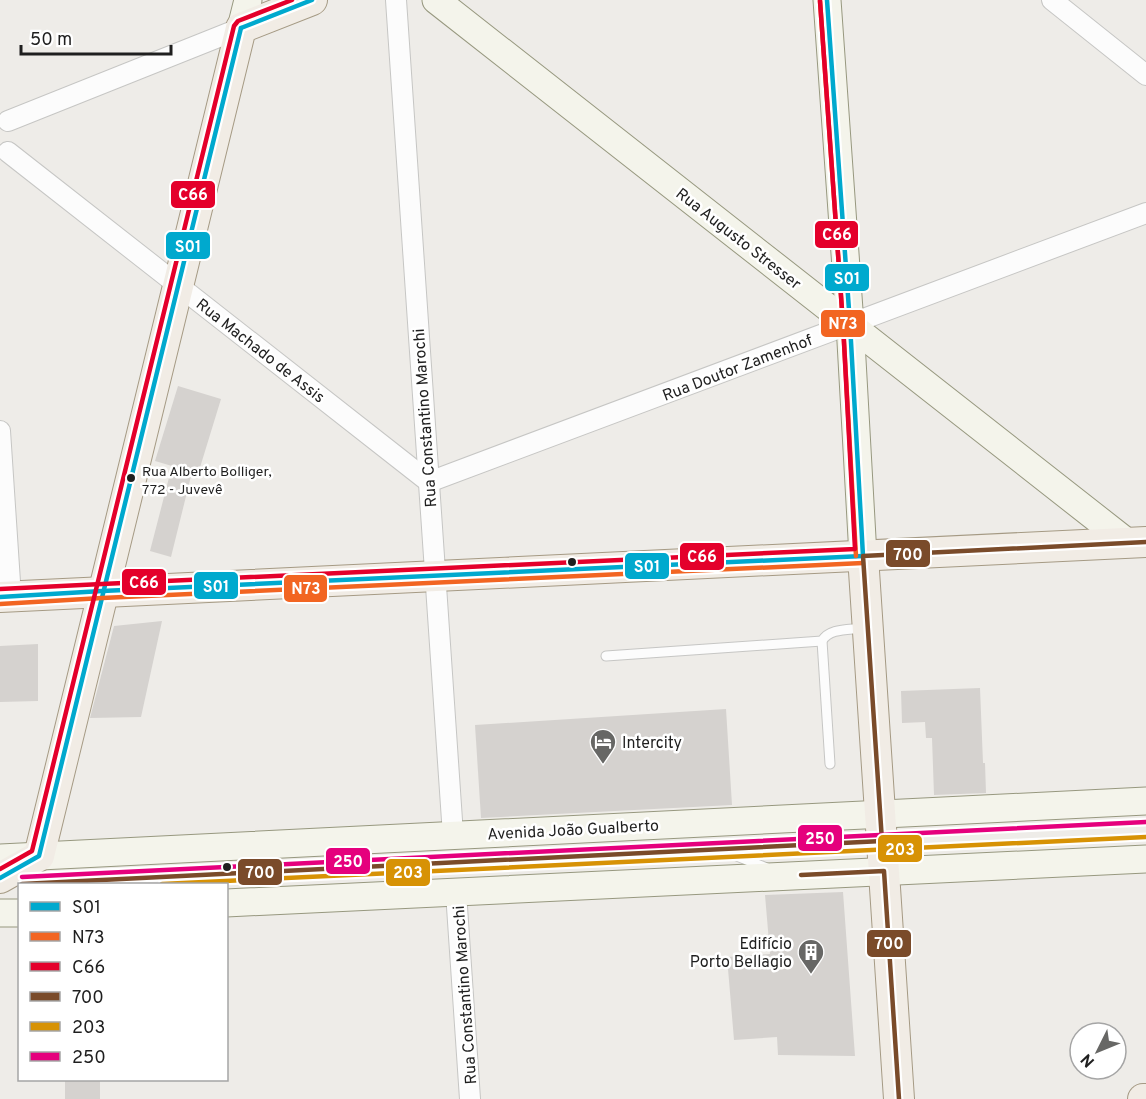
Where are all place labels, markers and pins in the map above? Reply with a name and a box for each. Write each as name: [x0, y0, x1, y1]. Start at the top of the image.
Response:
place label: Rua Alberto Bolliger, 772 - Juvevê: [142, 464, 272, 499]
marker: Rua Alberto Bolliger, 772 - Juvevê: [125, 472, 137, 484]
unlabelled marker: [566, 556, 578, 568]
hotel icon: Intercity: [588, 727, 618, 765]
place label: Intercity: [622, 734, 682, 754]
unlabelled marker: [221, 861, 233, 873]
place label: Edifício Porto Bellagio: [690, 935, 792, 973]
building icon: Edifício Porto Bellagio: [796, 937, 826, 975]

